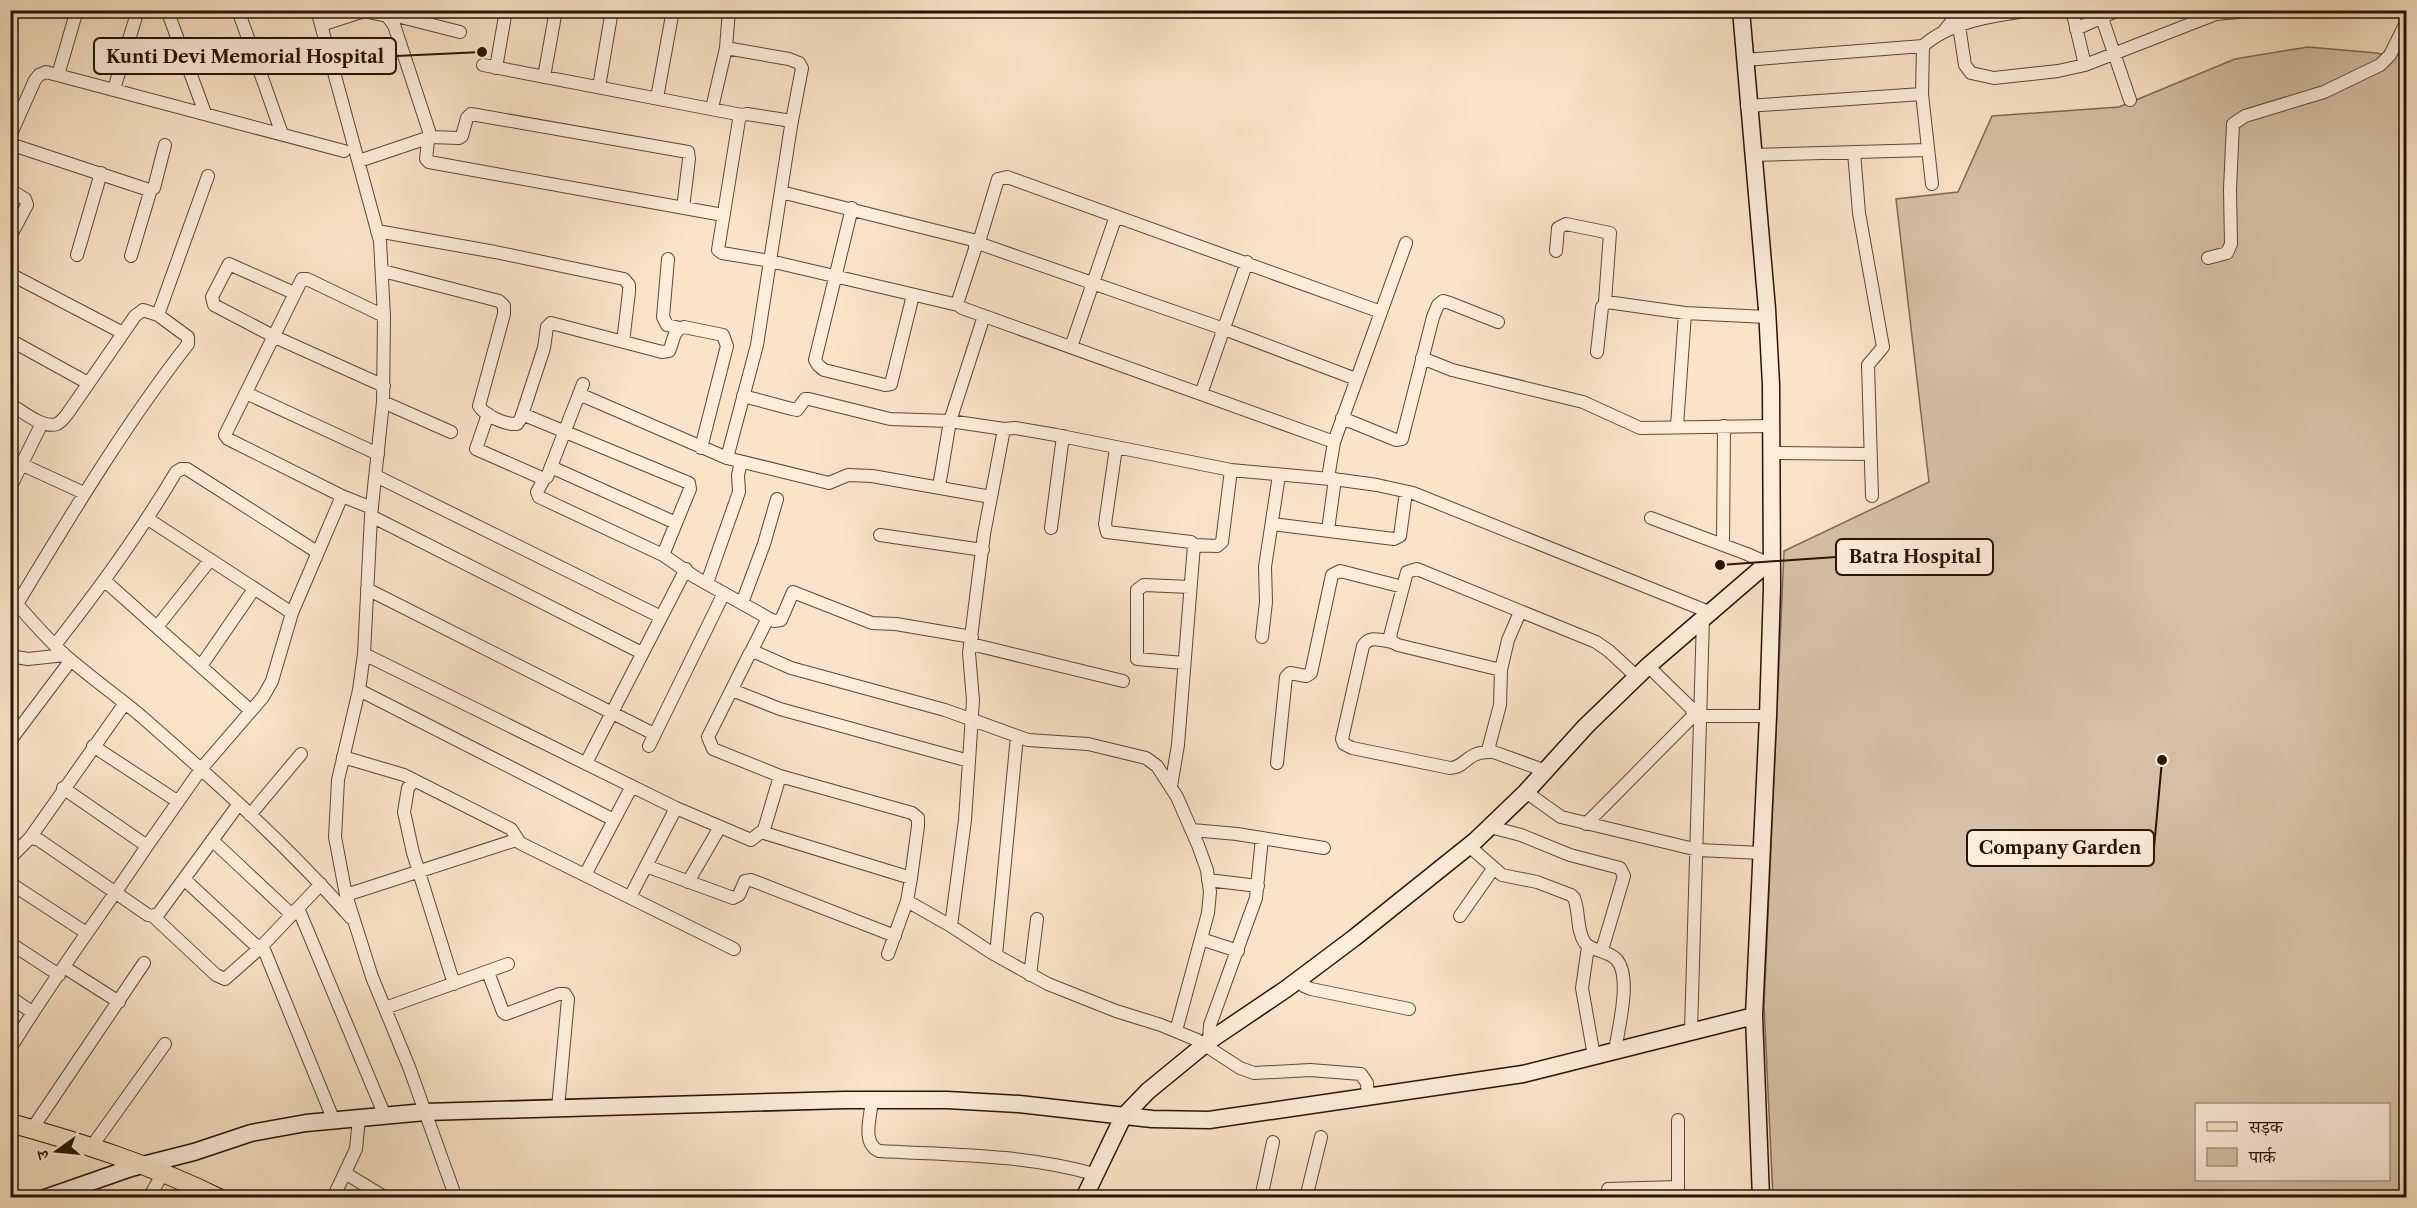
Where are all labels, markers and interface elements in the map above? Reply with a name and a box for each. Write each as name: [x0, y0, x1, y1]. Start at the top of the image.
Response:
callout: Kunti Devi Memorial Hospital: [94, 38, 396, 74]
text: Kunti Devi Memorial Hospital: [106, 46, 384, 68]
callout: Batra Hospital: [1836, 539, 1993, 575]
text: Batra Hospital: [1849, 546, 1981, 568]
callout: Company Garden: [1967, 830, 2154, 866]
text: Company Garden: [1979, 837, 2142, 859]
legend: [2195, 1103, 2390, 1181]
text: सड़क: [2248, 1116, 2284, 1138]
north arrow: [27, 1121, 87, 1181]
text: पार्क: [2248, 1146, 2277, 1168]
text: उ: [31, 1147, 53, 1162]

